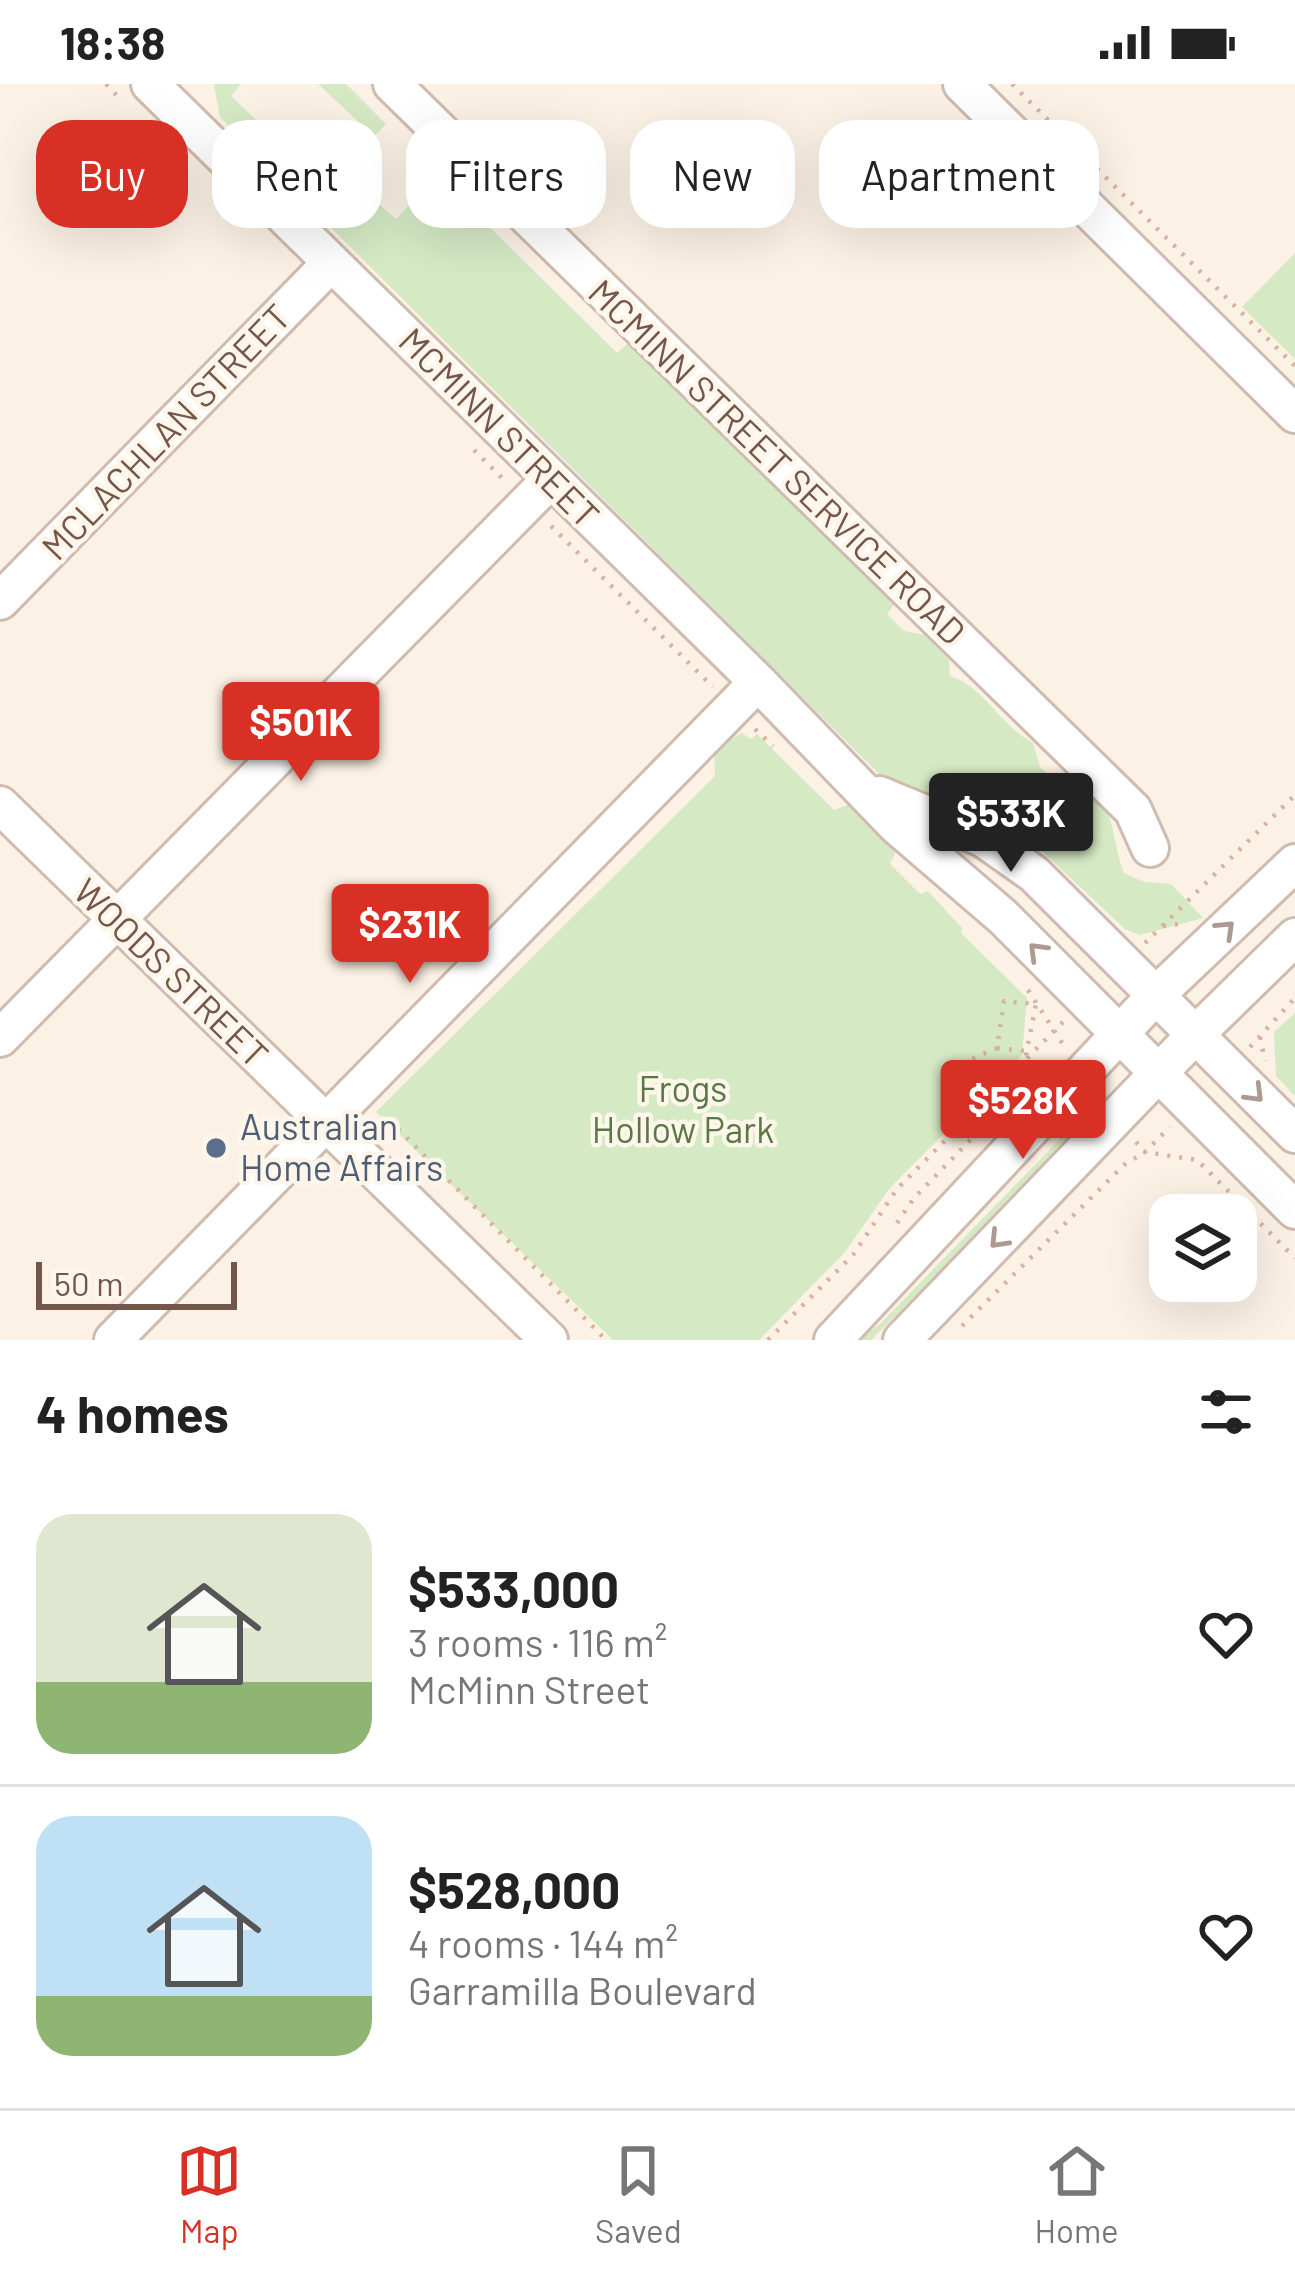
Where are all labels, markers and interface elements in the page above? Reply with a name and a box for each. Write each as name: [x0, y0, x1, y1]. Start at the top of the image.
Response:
text: 18:38: [60, 15, 165, 69]
chip: Buy: [36, 120, 188, 228]
chip: Rent: [212, 120, 382, 228]
chip: Filters: [406, 120, 606, 228]
chip: New: [630, 120, 795, 228]
chip: Apartment: [819, 120, 1099, 228]
street label: MCMINN STREET SERVICE ROAD: [581, 270, 975, 652]
street label: MCLACHLAN STREET: [32, 294, 298, 568]
street label: MCMINN STREET: [391, 318, 609, 536]
pin: $501K: [217, 682, 385, 784]
text: $501K: [249, 697, 353, 744]
pin: $533K: [927, 773, 1095, 875]
text: $533K: [956, 788, 1066, 835]
street label: WOODS STREET: [66, 869, 278, 1075]
pin: $231K: [326, 884, 494, 986]
text: $231K: [359, 899, 461, 946]
one-way arrow: [1212, 921, 1233, 943]
one-way arrow: [1029, 943, 1051, 965]
pin: $528K: [939, 1060, 1107, 1162]
park label: Frogs Hollow Park: [592, 1066, 774, 1150]
text: $528K: [968, 1075, 1078, 1122]
one-way arrow: [1241, 1080, 1263, 1102]
place label: Australian Home Affairs: [240, 1104, 443, 1188]
marker: Australian Home Affairs: [203, 1135, 229, 1161]
map controls: [1149, 1194, 1257, 1302]
button: layers: [1149, 1194, 1257, 1302]
one-way arrow: [991, 1226, 1013, 1247]
scale bar: [36, 1256, 237, 1309]
text: 50 m: [54, 1263, 124, 1303]
icon: filters: [1193, 1379, 1259, 1445]
text: 4 homes: [36, 1382, 229, 1443]
text: $533,000: [408, 1557, 619, 1618]
icon: home: [132, 1562, 276, 1706]
icon: heart: [1193, 1601, 1259, 1667]
text: 3 rooms · 116 m²: [408, 1618, 667, 1665]
text: McMinn Street: [408, 1665, 650, 1712]
text: $528,000: [408, 1858, 620, 1919]
icon: home: [132, 1864, 276, 2008]
icon: heart: [1193, 1903, 1259, 1969]
text: 4 rooms · 144 m²: [408, 1919, 678, 1966]
text: Garramilla Boulevard: [408, 1966, 757, 2013]
tab: Map: [176, 2138, 242, 2250]
tab: Saved: [595, 2138, 682, 2250]
tab: Home: [1034, 2138, 1119, 2250]

